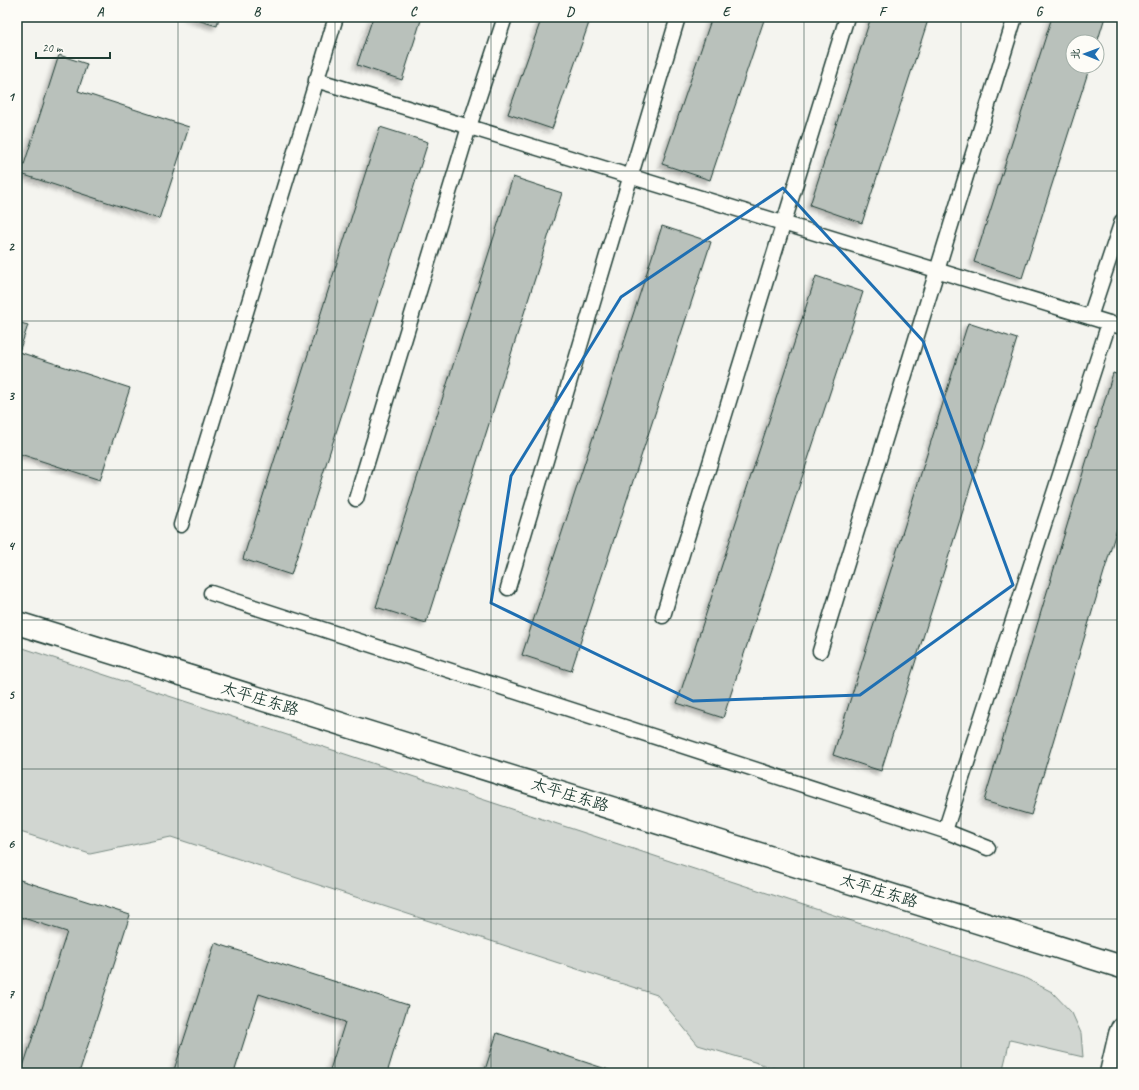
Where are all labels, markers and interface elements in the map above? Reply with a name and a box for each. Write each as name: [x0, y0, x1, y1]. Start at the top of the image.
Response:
text: A: [97, 4, 105, 20]
text: B: [254, 4, 262, 20]
text: C: [410, 4, 418, 20]
text: D: [566, 4, 575, 20]
text: E: [723, 4, 732, 20]
text: F: [879, 4, 888, 20]
text: G: [1036, 4, 1044, 20]
scale bar: [36, 34, 110, 60]
north arrow: [1065, 34, 1105, 74]
text: 20 m: [42, 40, 64, 56]
text: 北: [1068, 48, 1082, 59]
text: 1: [8, 89, 16, 105]
text: 2: [8, 239, 15, 255]
text: 3: [8, 388, 15, 404]
text: 4: [8, 538, 16, 554]
street label: 太平庄东路: [219, 678, 301, 720]
text: 5: [8, 687, 15, 703]
street label: 太平庄东路: [529, 774, 611, 816]
text: 6: [8, 836, 15, 852]
street label: 太平庄东路: [838, 870, 920, 912]
text: 7: [8, 986, 15, 1002]

